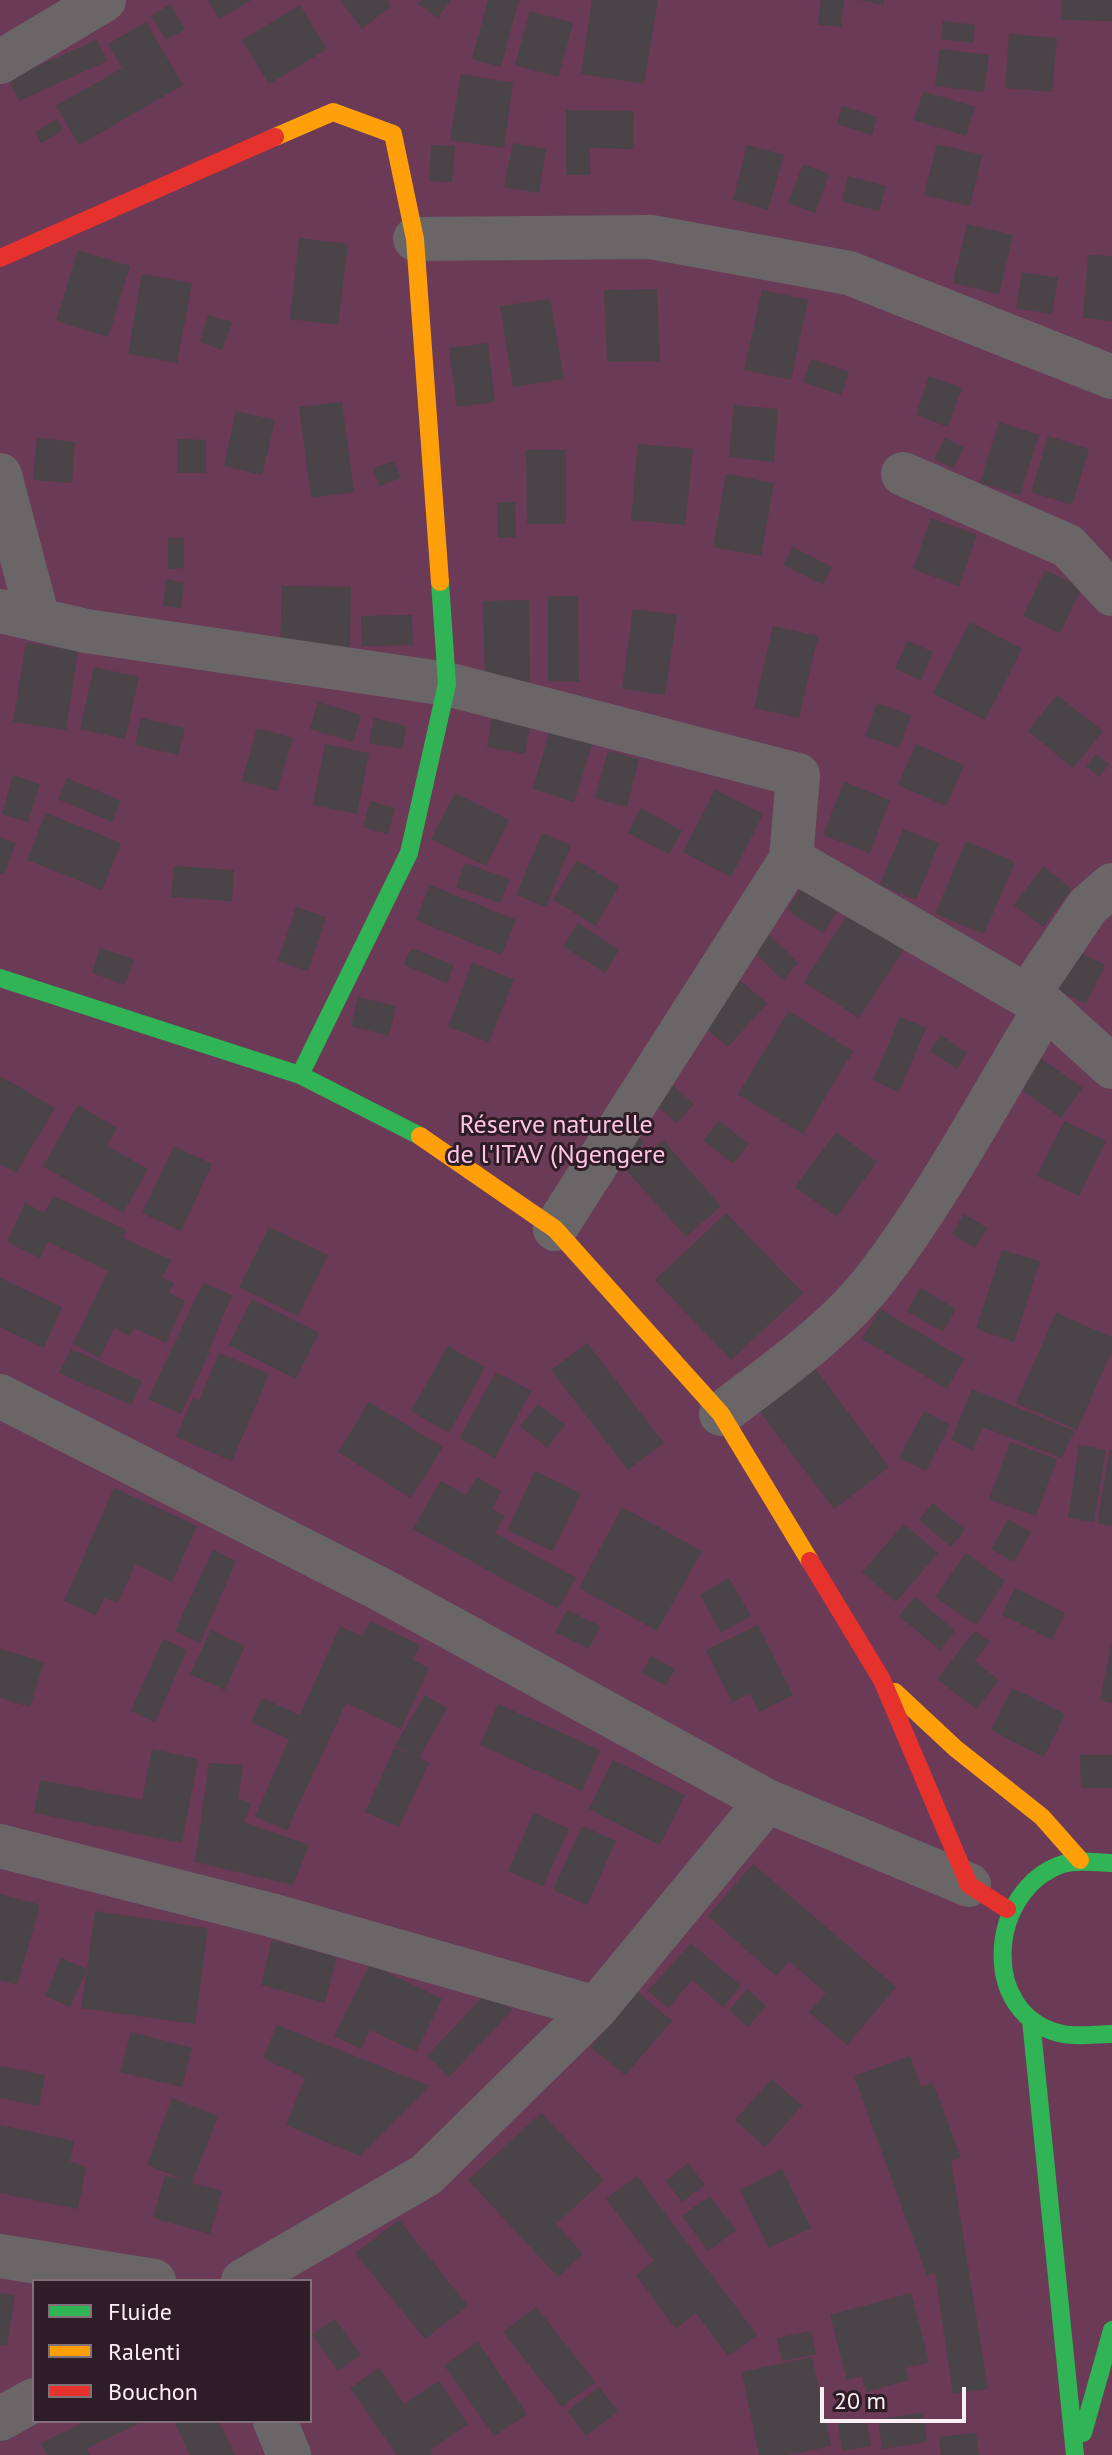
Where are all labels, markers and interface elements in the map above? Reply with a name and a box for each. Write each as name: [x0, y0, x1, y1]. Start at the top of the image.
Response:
park label: Réserve naturelle de l'ITAV (Ngengere: [447, 1110, 665, 1172]
legend: [32, 2279, 312, 2423]
text: Fluide: [108, 2296, 172, 2327]
text: Ralenti: [108, 2336, 181, 2367]
scale bar: [824, 2371, 970, 2421]
text: Bouchon: [108, 2376, 198, 2407]
text: 20 m: [834, 2385, 886, 2416]

